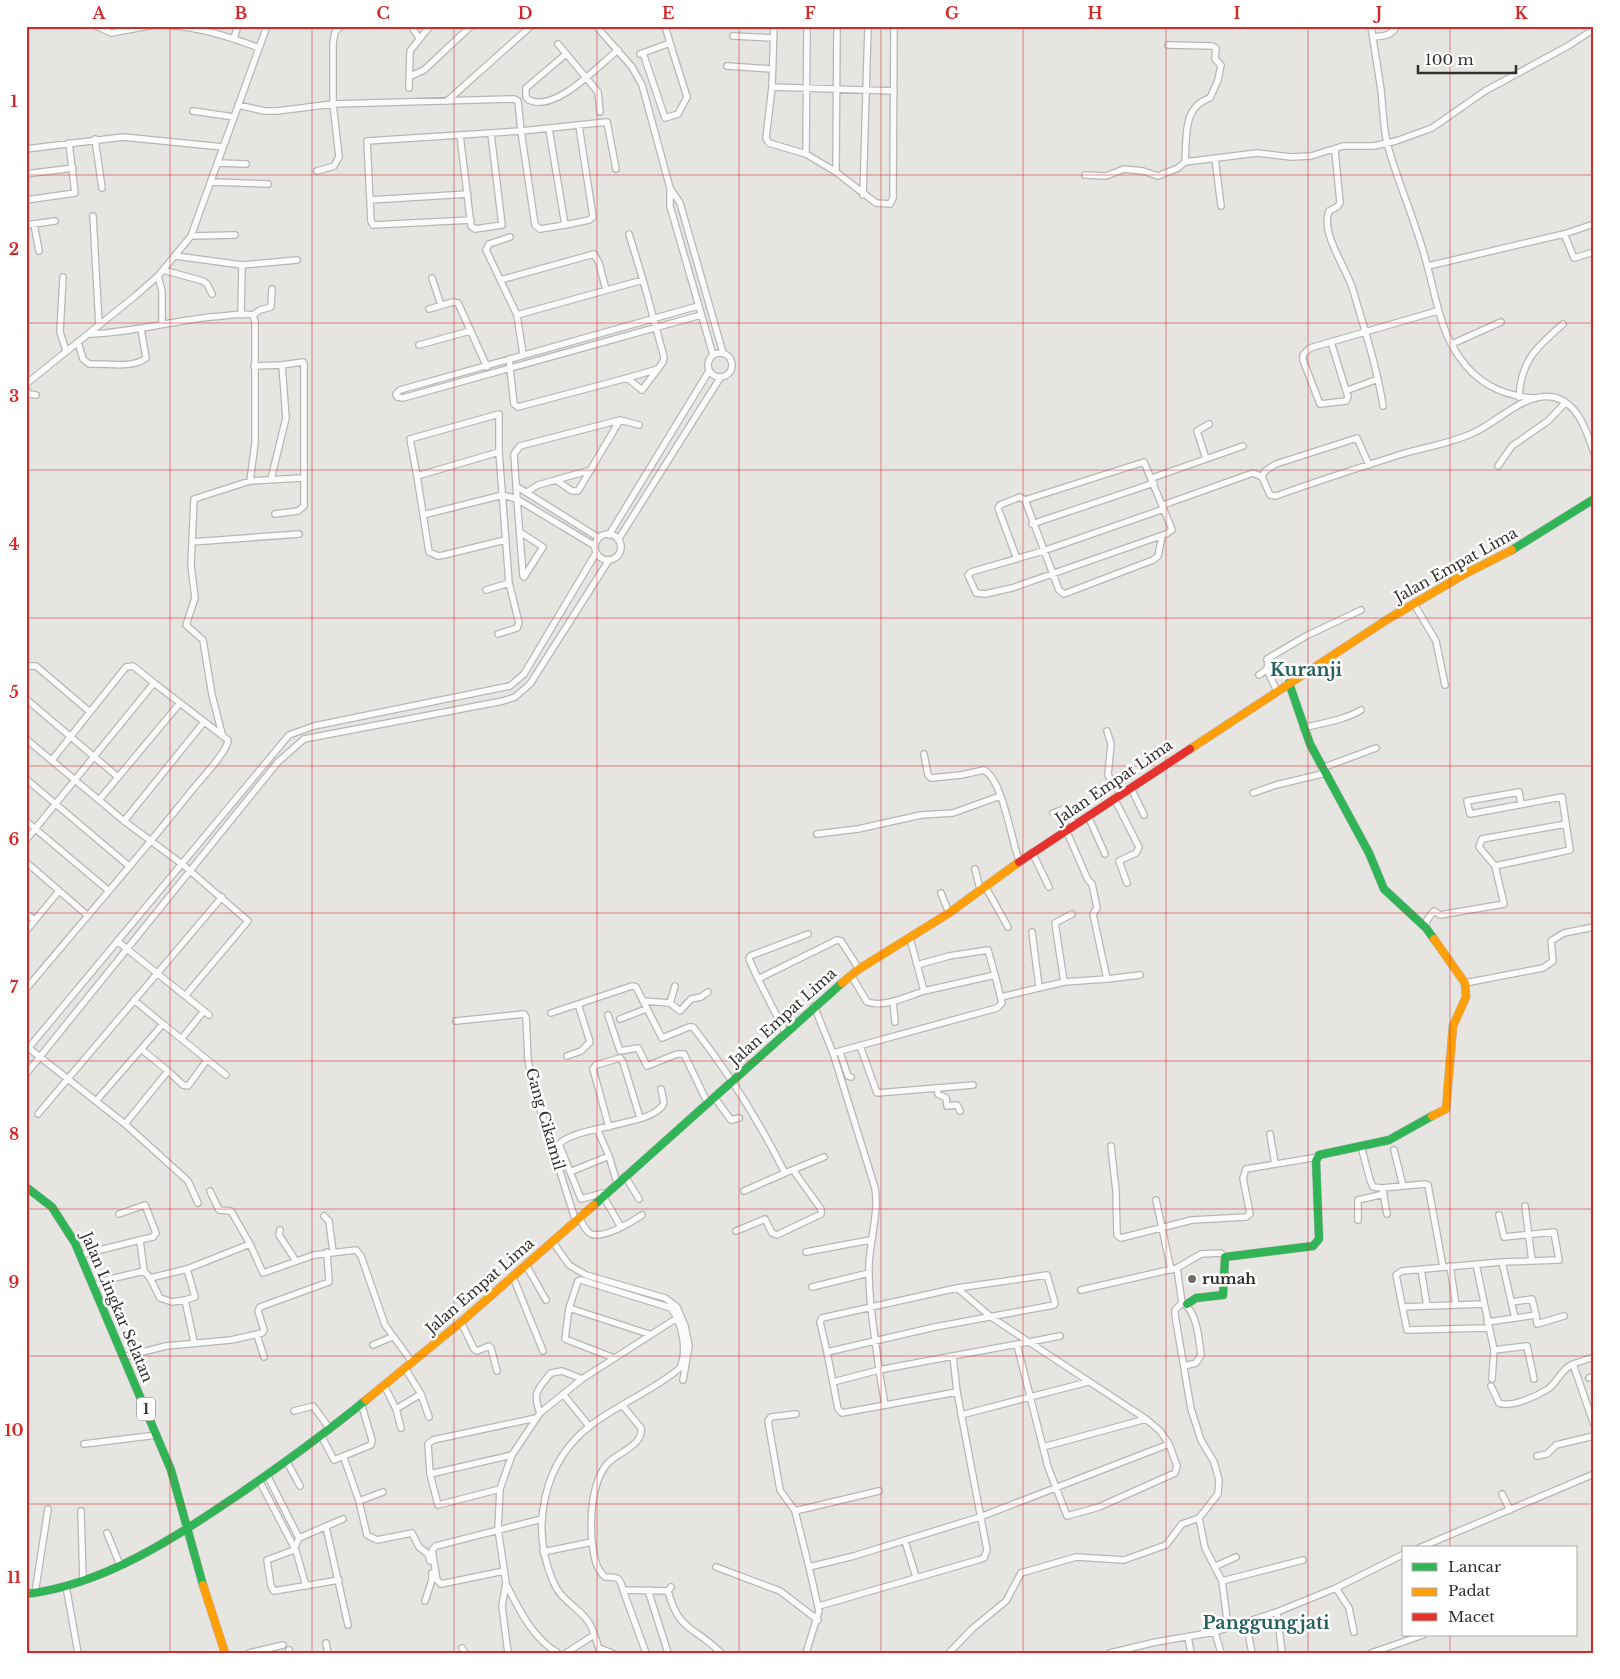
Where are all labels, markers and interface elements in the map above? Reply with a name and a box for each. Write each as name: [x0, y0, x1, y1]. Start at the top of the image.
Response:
text: A: [92, 3, 107, 23]
text: B: [235, 3, 248, 23]
text: C: [376, 3, 390, 23]
text: D: [518, 3, 532, 23]
text: E: [662, 3, 674, 23]
text: F: [804, 3, 816, 23]
text: G: [945, 3, 959, 23]
text: H: [1087, 3, 1103, 23]
text: I: [1234, 3, 1241, 23]
text: J: [1373, 3, 1382, 23]
text: K: [1514, 3, 1528, 23]
scale bar: [1418, 42, 1515, 74]
text: 100 m: [1425, 50, 1474, 69]
text: 1: [11, 91, 18, 111]
text: 2: [9, 239, 19, 259]
text: 3: [9, 386, 19, 406]
street label: Jalan Empat Lima: [1389, 523, 1521, 607]
text: 4: [9, 534, 19, 554]
district label: Kuranji: [1270, 659, 1343, 681]
text: 5: [9, 682, 19, 702]
street label: Jalan Empat Lima: [1050, 735, 1177, 829]
text: 6: [9, 829, 20, 849]
street label: Jalan Empat Lima: [724, 963, 841, 1071]
text: 7: [10, 977, 19, 997]
street label: Gang Cikamil: [522, 1065, 569, 1172]
text: 8: [9, 1124, 19, 1144]
street label: Jalan Lingkar Selatan: [76, 1227, 158, 1385]
street label: Jalan Empat Lima: [420, 1233, 538, 1339]
place label: rumah: [1202, 1269, 1256, 1288]
text: 9: [9, 1272, 20, 1292]
marker: rumah: [1186, 1273, 1198, 1285]
road number: 1: [137, 1398, 155, 1420]
text: 10: [4, 1420, 24, 1440]
legend: [1402, 1546, 1578, 1636]
text: Lancar: [1448, 1557, 1502, 1576]
text: 11: [7, 1567, 21, 1587]
text: Padat: [1448, 1581, 1491, 1600]
text: Macet: [1448, 1607, 1495, 1626]
district label: Panggungjati: [1203, 1612, 1330, 1634]

